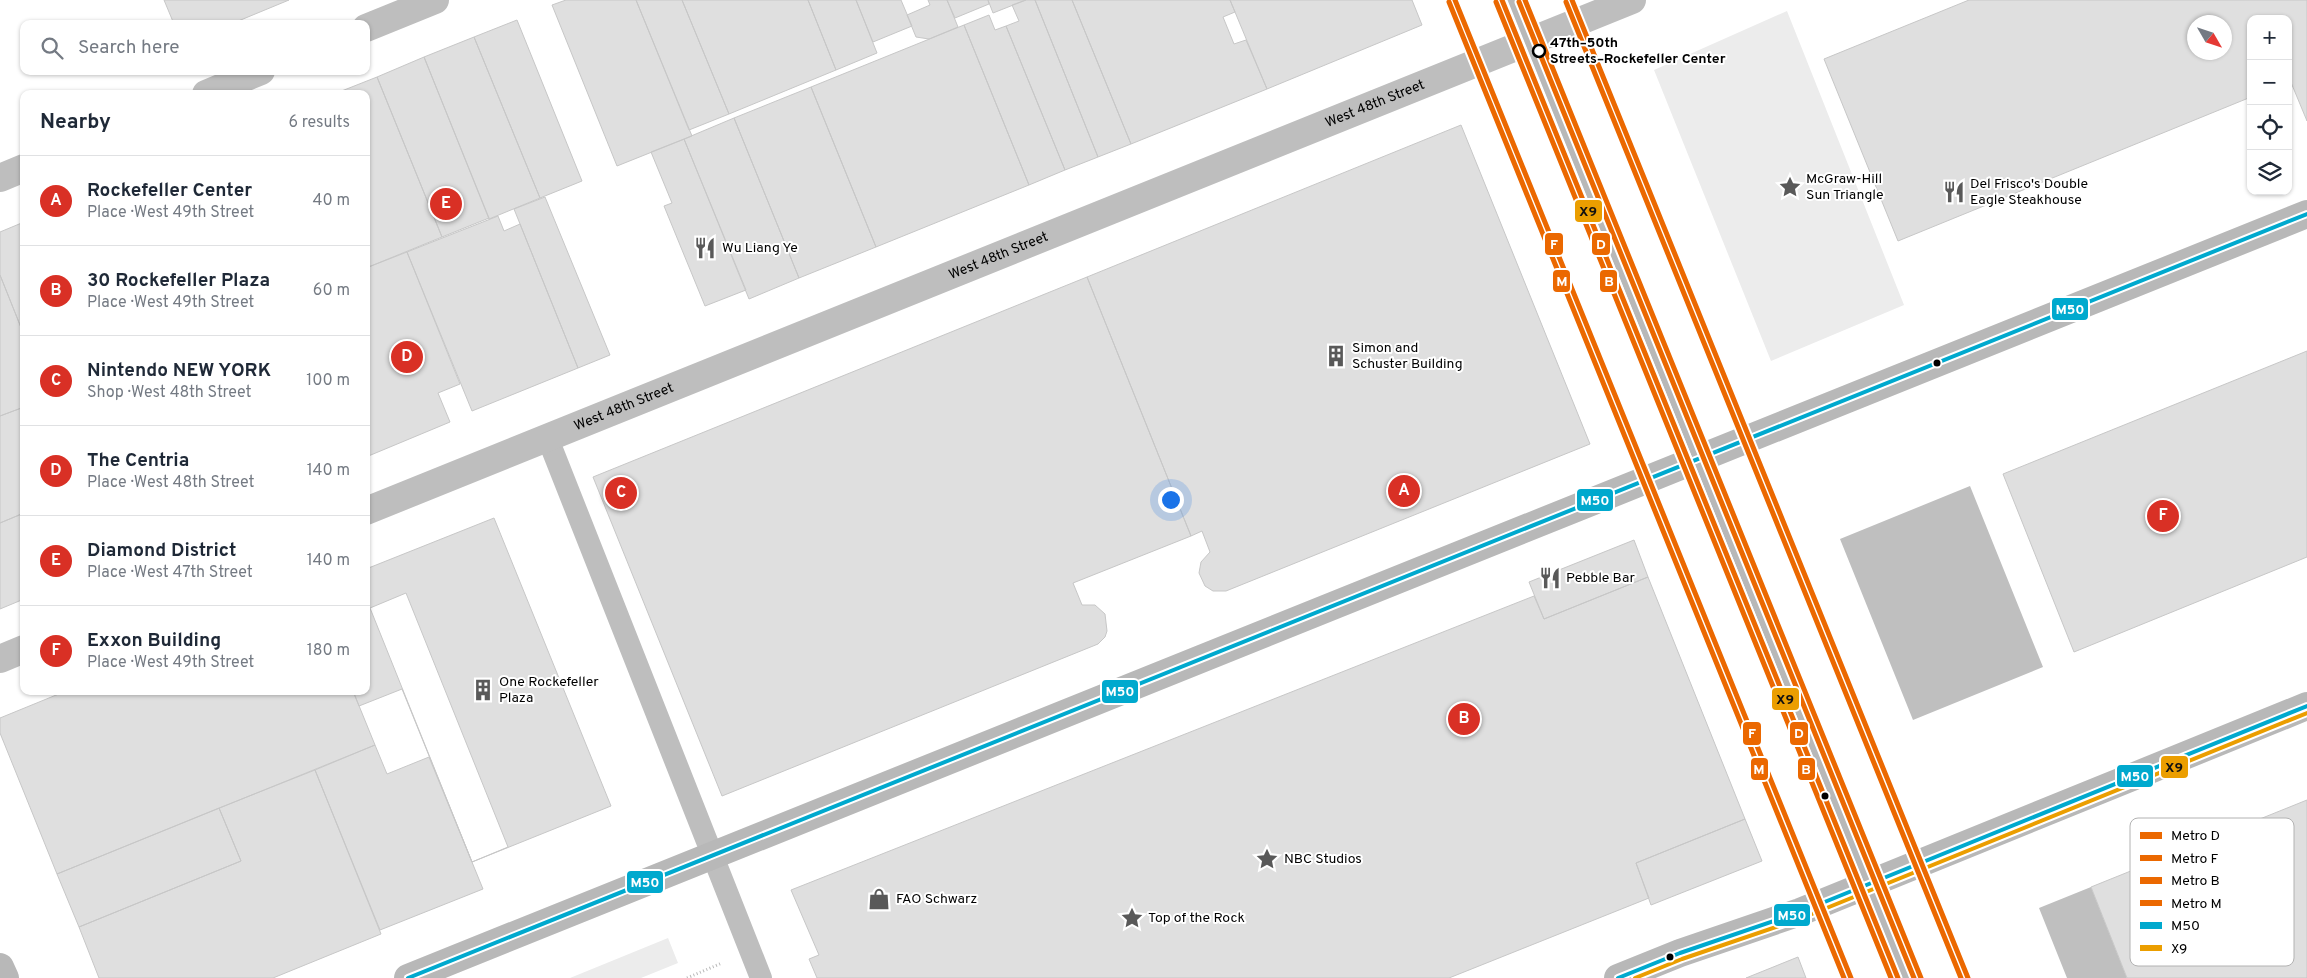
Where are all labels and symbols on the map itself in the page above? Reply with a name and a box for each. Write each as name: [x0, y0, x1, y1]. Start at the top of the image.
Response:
north arrow: [2187, 15, 2232, 60]
place label: 47th–50th Streets–Rockefeller Center: [1550, 35, 1726, 68]
marker: 47th–50th Streets–Rockefeller Center: [1532, 44, 1546, 58]
street label: West 48th Street: [1323, 76, 1427, 131]
place label: McGraw-Hill Sun Triangle: [1806, 171, 1884, 204]
place icon: McGraw-Hill Sun Triangle: [1777, 174, 1803, 200]
place label: Del Frisco's Double Eagle Steakhouse: [1970, 176, 2088, 209]
restaurant icon: Del Frisco's Double Eagle Steakhouse: [1941, 179, 1967, 205]
pin: E: [430, 185, 462, 223]
line badge: X9: [1574, 199, 1603, 223]
text: X9: [1579, 204, 1597, 221]
street label: West 48th Street: [946, 228, 1051, 283]
line badge: F: [1544, 232, 1564, 256]
line badge: D: [1591, 232, 1611, 256]
restaurant icon: Wu Liang Ye: [692, 235, 718, 261]
text: F: [1550, 237, 1558, 254]
text: D: [1596, 237, 1606, 254]
place label: Wu Liang Ye: [722, 240, 798, 257]
line badge: M: [1552, 269, 1571, 293]
line badge: B: [1599, 269, 1618, 293]
text: M: [1556, 274, 1568, 291]
text: B: [1604, 274, 1614, 291]
line badge: M50: [2051, 297, 2089, 321]
text: M50: [2055, 302, 2085, 319]
pin: D: [391, 338, 423, 376]
place label: Simon and Schuster Building: [1352, 340, 1463, 373]
building icon: Simon and Schuster Building: [1323, 343, 1349, 369]
unlabelled marker: [1932, 358, 1942, 368]
street label: West 48th Street: [572, 379, 676, 435]
pin: A: [1388, 472, 1420, 510]
pin: C: [605, 474, 637, 512]
your location: [1158, 487, 1184, 513]
line badge: M50: [1576, 488, 1614, 512]
text: M50: [1580, 493, 1610, 510]
pin: F: [2147, 497, 2179, 535]
restaurant icon: Pebble Bar: [1537, 565, 1563, 591]
place label: Pebble Bar: [1566, 570, 1635, 587]
place label: One Rockefeller Plaza: [499, 674, 599, 707]
building icon: One Rockefeller Plaza: [470, 677, 496, 703]
line badge: M50: [1101, 679, 1139, 704]
text: M50: [1105, 684, 1135, 701]
line badge: X9: [1771, 687, 1800, 711]
text: X9: [1776, 692, 1794, 709]
pin: B: [1448, 700, 1480, 738]
line badge: F: [1742, 721, 1762, 746]
line badge: D: [1789, 721, 1809, 746]
text: F: [1748, 726, 1756, 743]
text: D: [1794, 726, 1804, 743]
line badge: X9: [2160, 755, 2189, 779]
line badge: M: [1750, 757, 1769, 781]
line badge: B: [1797, 757, 1816, 781]
text: X9: [2165, 760, 2183, 777]
text: M: [1753, 762, 1765, 779]
text: B: [1801, 762, 1811, 779]
line badge: M50: [2116, 764, 2154, 788]
text: M50: [2120, 769, 2150, 786]
unlabelled marker: [1820, 791, 1830, 801]
legend: [2130, 818, 2294, 966]
text: Metro D: [2171, 828, 2220, 845]
place icon: NBC Studios: [1254, 846, 1280, 872]
place label: NBC Studios: [1284, 851, 1362, 868]
text: Metro F: [2171, 851, 2219, 868]
line badge: M50: [626, 870, 664, 894]
text: Metro B: [2171, 873, 2220, 890]
text: M50: [630, 875, 660, 892]
shop icon: FAO Schwarz: [866, 886, 892, 912]
place label: FAO Schwarz: [896, 891, 977, 908]
text: Metro M: [2171, 896, 2222, 913]
line badge: M50: [1773, 903, 1811, 927]
place icon: Top of the Rock: [1119, 905, 1145, 931]
text: M50: [1777, 908, 1807, 925]
place label: Top of the Rock: [1148, 910, 1245, 927]
text: M50: [2171, 918, 2200, 935]
text: X9: [2171, 941, 2187, 958]
unlabelled marker: [1665, 952, 1675, 962]

